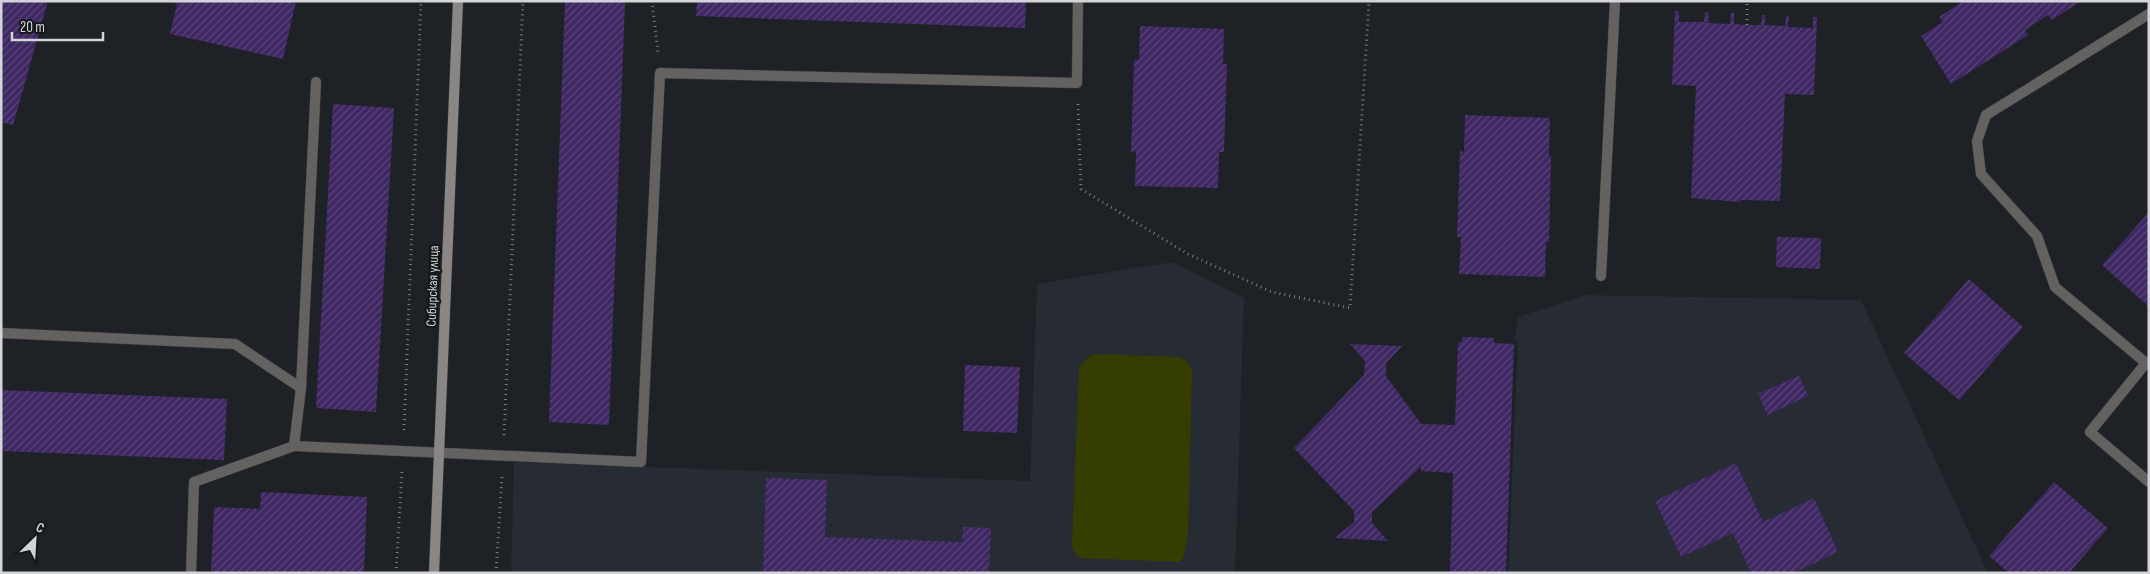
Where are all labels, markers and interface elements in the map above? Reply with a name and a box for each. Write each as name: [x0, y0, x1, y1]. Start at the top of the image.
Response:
scale bar: [12, 10, 104, 42]
text: 20 m: [20, 18, 45, 37]
street label: Сибирская улица: [423, 245, 442, 327]
north arrow: [10, 514, 60, 564]
text: С: [33, 518, 47, 537]

